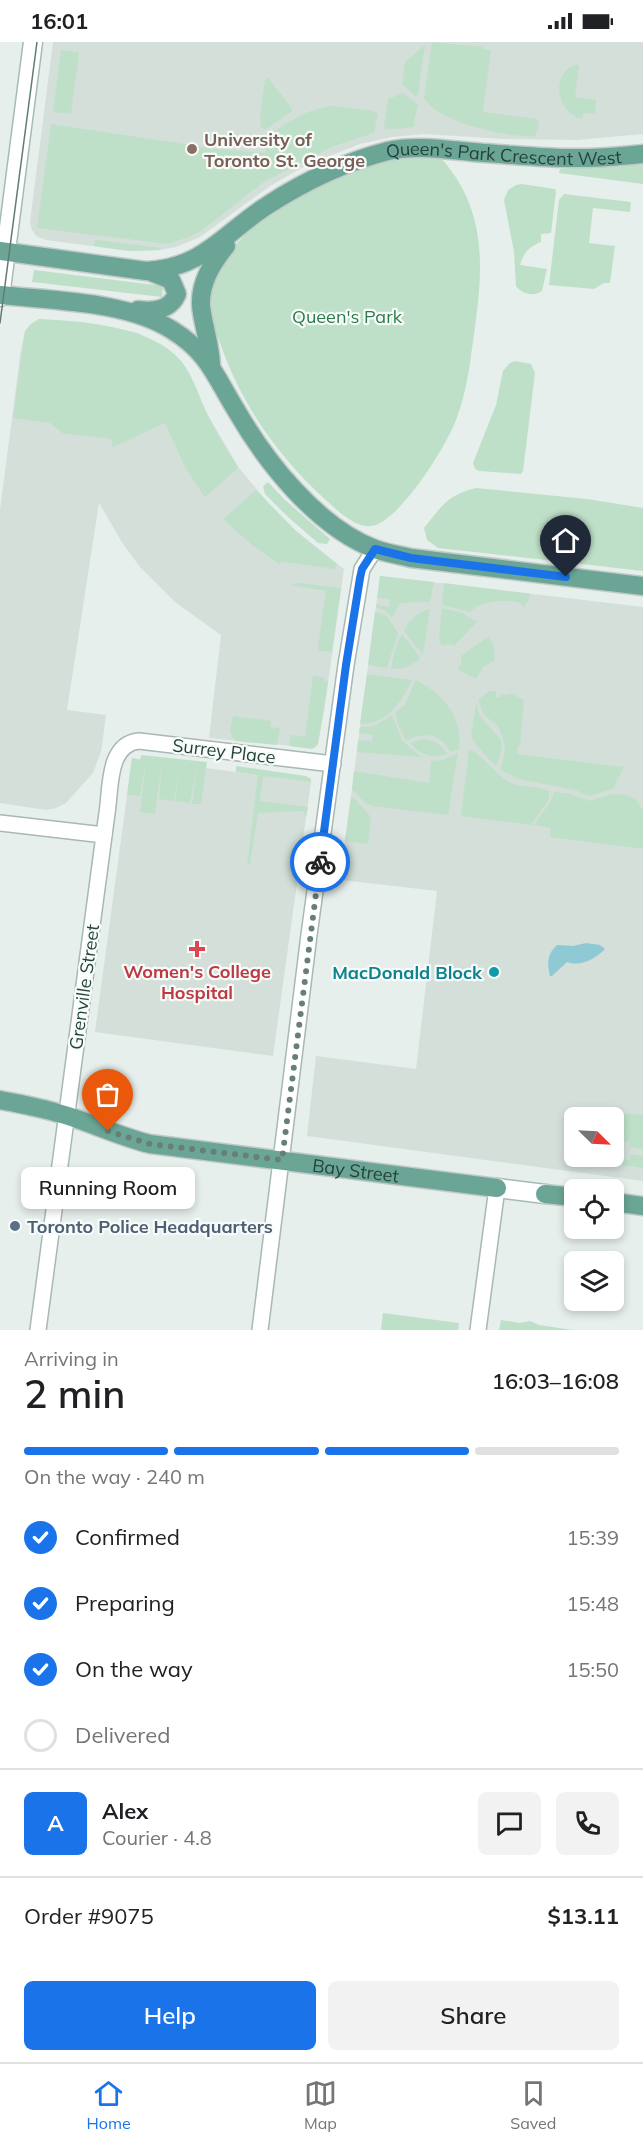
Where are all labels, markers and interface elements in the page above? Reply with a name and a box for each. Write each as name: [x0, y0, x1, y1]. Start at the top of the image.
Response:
text: 16:01: [30, 7, 88, 35]
place label: University of Toronto St. George: [204, 128, 365, 172]
street label: Queen's Park Crescent West: [384, 136, 622, 170]
marker: University of Toronto St. George: [185, 142, 199, 156]
park label: Queen's Park: [292, 305, 403, 328]
pin: [540, 515, 591, 577]
icon: home: [549, 524, 582, 557]
street label: Surrey Place: [171, 733, 277, 769]
courier: [290, 832, 350, 892]
icon: bike: [304, 846, 337, 879]
street label: Grenville Street: [64, 923, 104, 1051]
marker: Women's College Hospital: [188, 940, 206, 958]
place label: Women's College Hospital: [123, 960, 271, 1004]
place label: MacDonald Block: [332, 961, 483, 984]
marker: MacDonald Block: [487, 965, 501, 979]
pin: [82, 1069, 133, 1131]
icon: bag: [91, 1078, 124, 1111]
north arrow: [564, 1107, 624, 1167]
map controls: [564, 1107, 624, 1311]
street label: Bay Street: [311, 1153, 400, 1187]
callout: Running Room: [21, 1167, 195, 1209]
text: Running Room: [39, 1175, 177, 1200]
button: locate: [564, 1179, 624, 1239]
place label: Toronto Police Headquarters: [27, 1215, 273, 1238]
marker: Toronto Police Headquarters: [8, 1219, 22, 1233]
button: layers: [564, 1251, 624, 1311]
text: Arriving in: [24, 1346, 119, 1371]
text: 16:03–16:08: [492, 1367, 619, 1395]
text: 2 min: [24, 1369, 125, 1418]
text: On the way · 240 m: [24, 1464, 205, 1489]
icon: check: [24, 1521, 57, 1554]
text: Confirmed: [75, 1523, 180, 1551]
text: 15:39: [566, 1525, 619, 1550]
icon: check: [24, 1587, 57, 1620]
text: Preparing: [75, 1589, 175, 1617]
text: 15:48: [566, 1591, 619, 1616]
icon: check: [24, 1653, 57, 1686]
text: On the way: [75, 1655, 193, 1683]
text: 15:50: [566, 1657, 619, 1682]
text: Delivered: [75, 1721, 170, 1749]
button: chat: [478, 1792, 541, 1855]
button: phone: [556, 1792, 619, 1855]
text: Alex: [102, 1797, 148, 1825]
text: A: [47, 1809, 64, 1837]
text: Courier · 4.8: [102, 1825, 212, 1850]
text: Order #9075: [24, 1902, 154, 1930]
text: $13.11: [548, 1902, 619, 1930]
button: Help: [24, 1981, 316, 2050]
button: Share: [328, 1981, 619, 2050]
tab: Home: [87, 2077, 131, 2133]
tab: Map: [304, 2077, 337, 2133]
tab: Saved: [510, 2077, 556, 2133]

